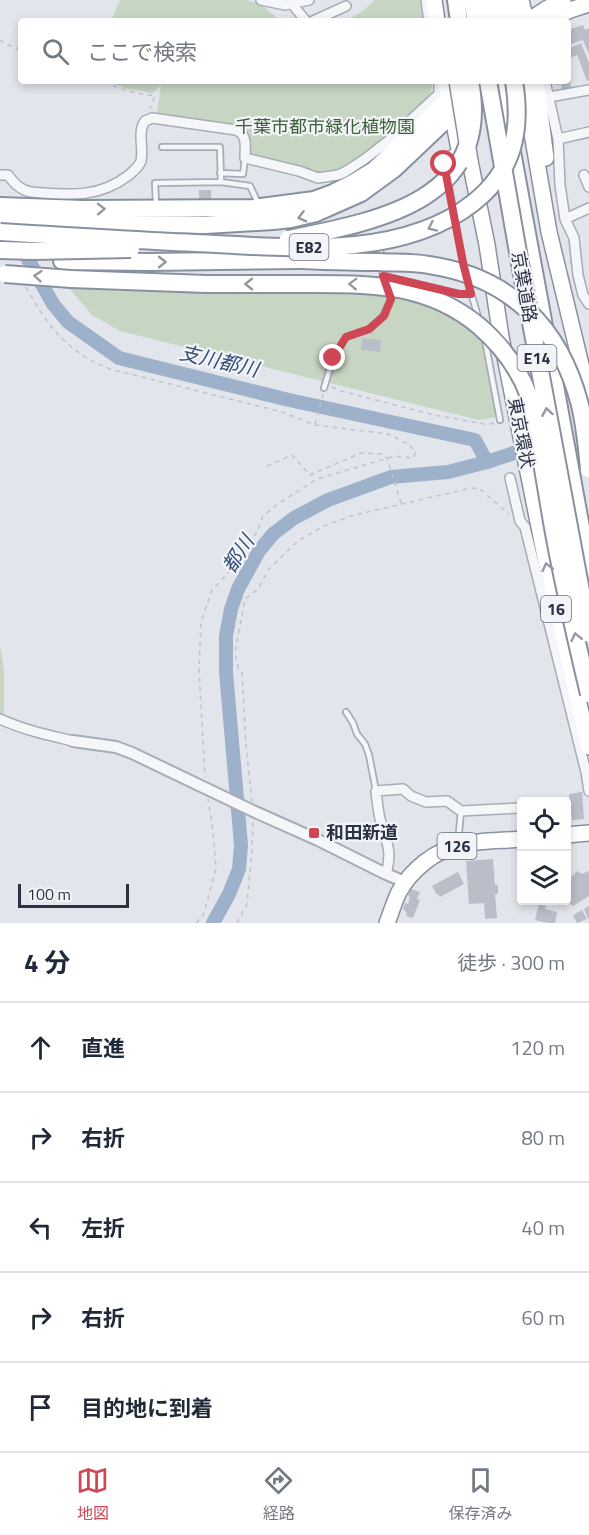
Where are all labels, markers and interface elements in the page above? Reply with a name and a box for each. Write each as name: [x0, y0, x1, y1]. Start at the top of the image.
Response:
search box: [18, 18, 571, 84]
icon: search: [39, 35, 72, 68]
text: ここで検索: [87, 35, 197, 69]
park label: 千葉市都市緑化植物園: [235, 113, 415, 140]
route start: [430, 150, 456, 176]
one-way arrow: [97, 203, 106, 215]
one-way arrow: [297, 209, 307, 222]
one-way arrow: [427, 220, 438, 232]
road number: E82: [290, 234, 328, 260]
street label: 京葉道路: [505, 249, 544, 325]
one-way arrow: [158, 256, 167, 268]
one-way arrow: [33, 270, 42, 283]
one-way arrow: [245, 278, 254, 290]
one-way arrow: [348, 278, 357, 291]
water label: 支川都川: [177, 336, 264, 385]
route end: [319, 344, 345, 370]
road number: E14: [518, 345, 556, 371]
street label: 東京環状: [501, 395, 542, 471]
one-way arrow: [541, 407, 554, 417]
water label: 都川: [214, 527, 263, 579]
one-way arrow: [541, 562, 554, 572]
road number: 16: [541, 596, 571, 622]
one-way arrow: [570, 632, 583, 642]
map controls: [517, 797, 571, 905]
button: locate: [517, 797, 571, 851]
place label: 和田新道: [326, 819, 398, 846]
marker: 和田新道: [307, 826, 321, 840]
road number: 126: [438, 833, 476, 859]
button: layers: [517, 851, 571, 905]
scale bar: [18, 881, 129, 908]
text: 100 m: [27, 882, 71, 906]
text: 4 分: [24, 943, 70, 982]
text: 徒歩 · 300 m: [457, 947, 565, 978]
icon: ahead: [24, 1031, 57, 1064]
text: 直進: [81, 1031, 125, 1065]
text: 120 m: [510, 1032, 565, 1063]
icon: right: [24, 1121, 57, 1154]
text: 右折: [81, 1121, 125, 1155]
text: 80 m: [521, 1122, 565, 1153]
icon: left: [24, 1211, 57, 1244]
text: 左折: [81, 1211, 125, 1245]
text: 40 m: [521, 1212, 565, 1243]
icon: right: [24, 1301, 57, 1334]
text: 右折: [81, 1301, 125, 1335]
text: 60 m: [521, 1302, 565, 1333]
icon: arrive: [24, 1391, 57, 1424]
text: 目的地に到着: [81, 1391, 213, 1425]
tab: 地図: [76, 1464, 109, 1525]
tab: 経路: [262, 1464, 295, 1525]
tab: 保存済み: [448, 1464, 512, 1525]

